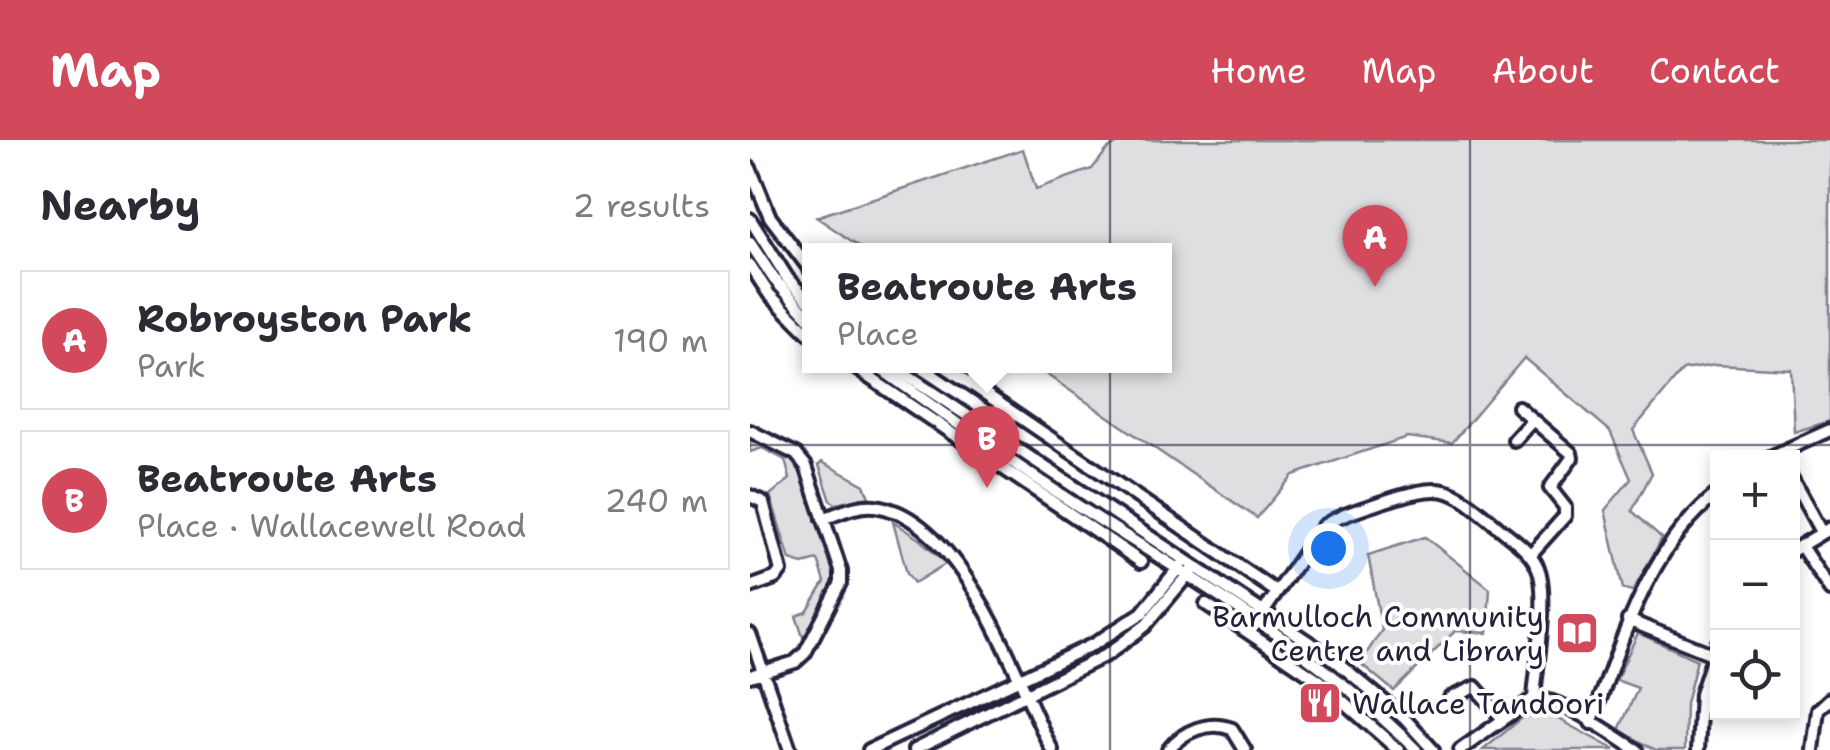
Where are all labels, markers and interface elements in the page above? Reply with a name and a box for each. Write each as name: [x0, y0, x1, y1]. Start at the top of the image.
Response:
text: Map: [50, 38, 161, 102]
text: Home: [1210, 47, 1306, 94]
text: Map: [1361, 47, 1436, 94]
text: About: [1491, 47, 1594, 94]
text: Contact: [1649, 47, 1780, 94]
text: Nearby: [40, 177, 200, 233]
text: 2 results: [573, 184, 710, 227]
pin: A: [1342, 204, 1408, 287]
popup: [802, 243, 1172, 373]
text: Beatroute Arts: [837, 261, 1137, 312]
text: Robroyston Park: [137, 293, 472, 344]
text: Place: [837, 312, 919, 355]
text: A: [62, 319, 87, 362]
text: 190 m: [613, 319, 708, 362]
text: Park: [137, 344, 206, 387]
pin: B: [954, 406, 1020, 488]
map controls: [1710, 450, 1800, 720]
button: +: [1710, 450, 1800, 540]
text: Beatroute Arts: [137, 453, 437, 504]
text: B: [65, 479, 84, 522]
text: 240 m: [605, 479, 708, 522]
text: Place · Wallacewell Road: [137, 504, 526, 547]
your location: [1303, 523, 1354, 574]
button: −: [1710, 540, 1800, 630]
place label: Barmulloch Community Centre and Library: [1212, 596, 1544, 671]
library icon: Barmulloch Community Centre and Library: [1554, 610, 1600, 656]
button: locate: [1710, 630, 1800, 720]
restaurant icon: Wallace Tandoori: [1297, 680, 1343, 726]
place label: Wallace Tandoori: [1352, 683, 1605, 724]

